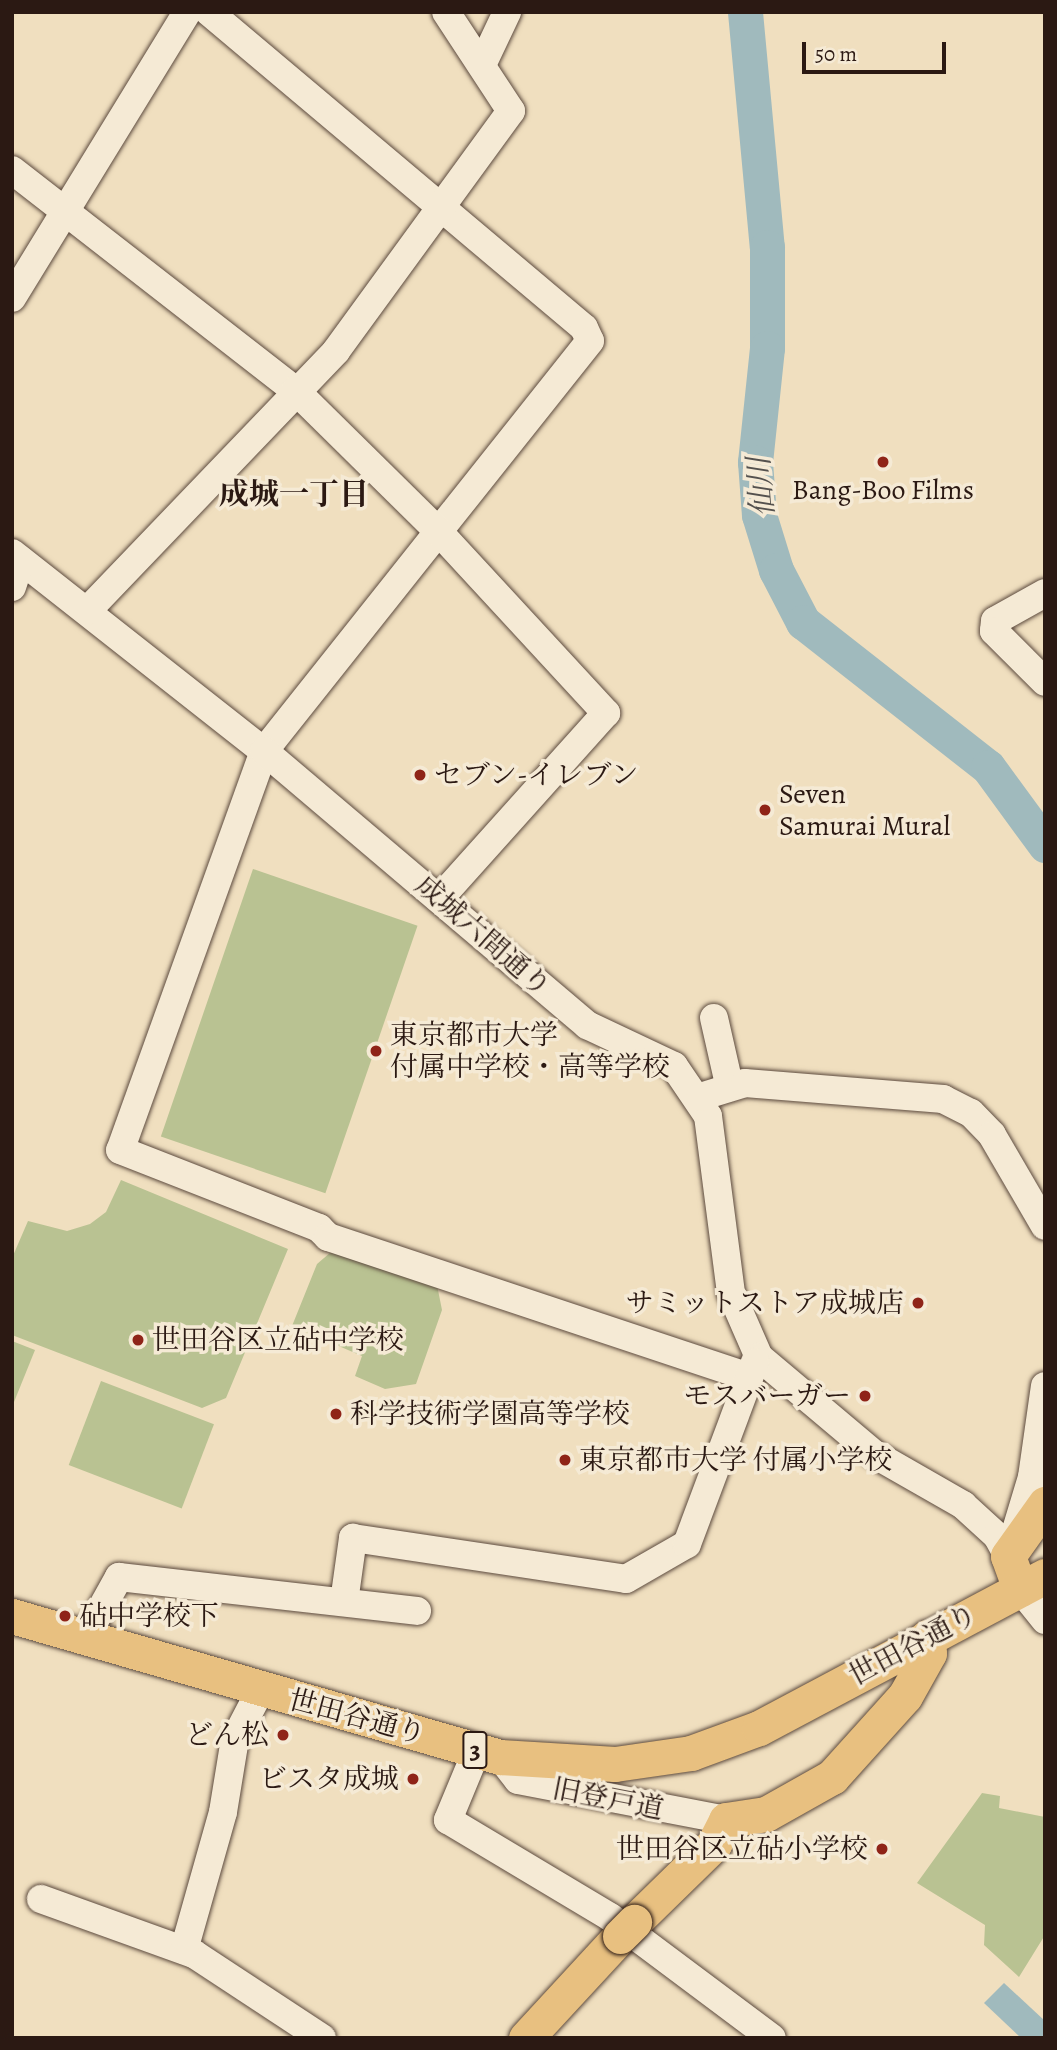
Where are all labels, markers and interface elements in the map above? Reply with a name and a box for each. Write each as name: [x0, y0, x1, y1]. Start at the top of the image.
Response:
scale bar: [805, 28, 948, 72]
text: 50 m: [815, 40, 857, 68]
marker: Bang-Boo Films: [875, 454, 891, 470]
water label: 仙川: [740, 456, 782, 518]
place label: Bang-Boo Films: [792, 473, 974, 507]
district label: 成城一丁目: [219, 476, 369, 512]
place label: セブン-イレブン: [434, 758, 641, 792]
marker: セブン-イレブン: [412, 767, 428, 783]
place label: Seven Samurai Mural: [779, 777, 950, 843]
marker: Seven Samurai Mural: [757, 802, 773, 818]
street label: 成城六間通り: [409, 868, 557, 1004]
place label: 東京都市大学 付属中学校・高等学校: [390, 1018, 670, 1084]
marker: 東京都市大学 付属中学校・高等学校: [368, 1043, 384, 1059]
place label: サミットストア成城店: [624, 1286, 904, 1320]
marker: サミットストア成城店: [910, 1295, 926, 1311]
place label: 世田谷区立砧中学校: [152, 1323, 404, 1357]
marker: 世田谷区立砧中学校: [130, 1332, 146, 1348]
place label: モスバーガー: [683, 1379, 851, 1413]
marker: モスバーガー: [857, 1388, 873, 1404]
place label: 科学技術学園高等学校: [350, 1397, 630, 1431]
marker: 科学技術学園高等学校: [328, 1406, 344, 1422]
place label: 東京都市大学 付属小学校: [579, 1443, 893, 1477]
marker: 東京都市大学 付属小学校: [557, 1452, 573, 1468]
street label: 世田谷通り: [843, 1597, 983, 1693]
place label: 砧中学校下: [79, 1599, 219, 1633]
marker: 砧中学校下: [57, 1608, 73, 1624]
street label: 世田谷通り: [285, 1683, 429, 1751]
place label: どん松: [185, 1718, 269, 1752]
marker: どん松: [275, 1727, 291, 1743]
road number: 3: [461, 1728, 489, 1772]
place label: ビスタ成城: [259, 1762, 399, 1796]
marker: ビスタ成城: [405, 1771, 421, 1787]
street label: 旧登戸道: [550, 1772, 666, 1826]
place label: 世田谷区立砧小学校: [616, 1832, 868, 1866]
marker: 世田谷区立砧小学校: [874, 1841, 890, 1857]

